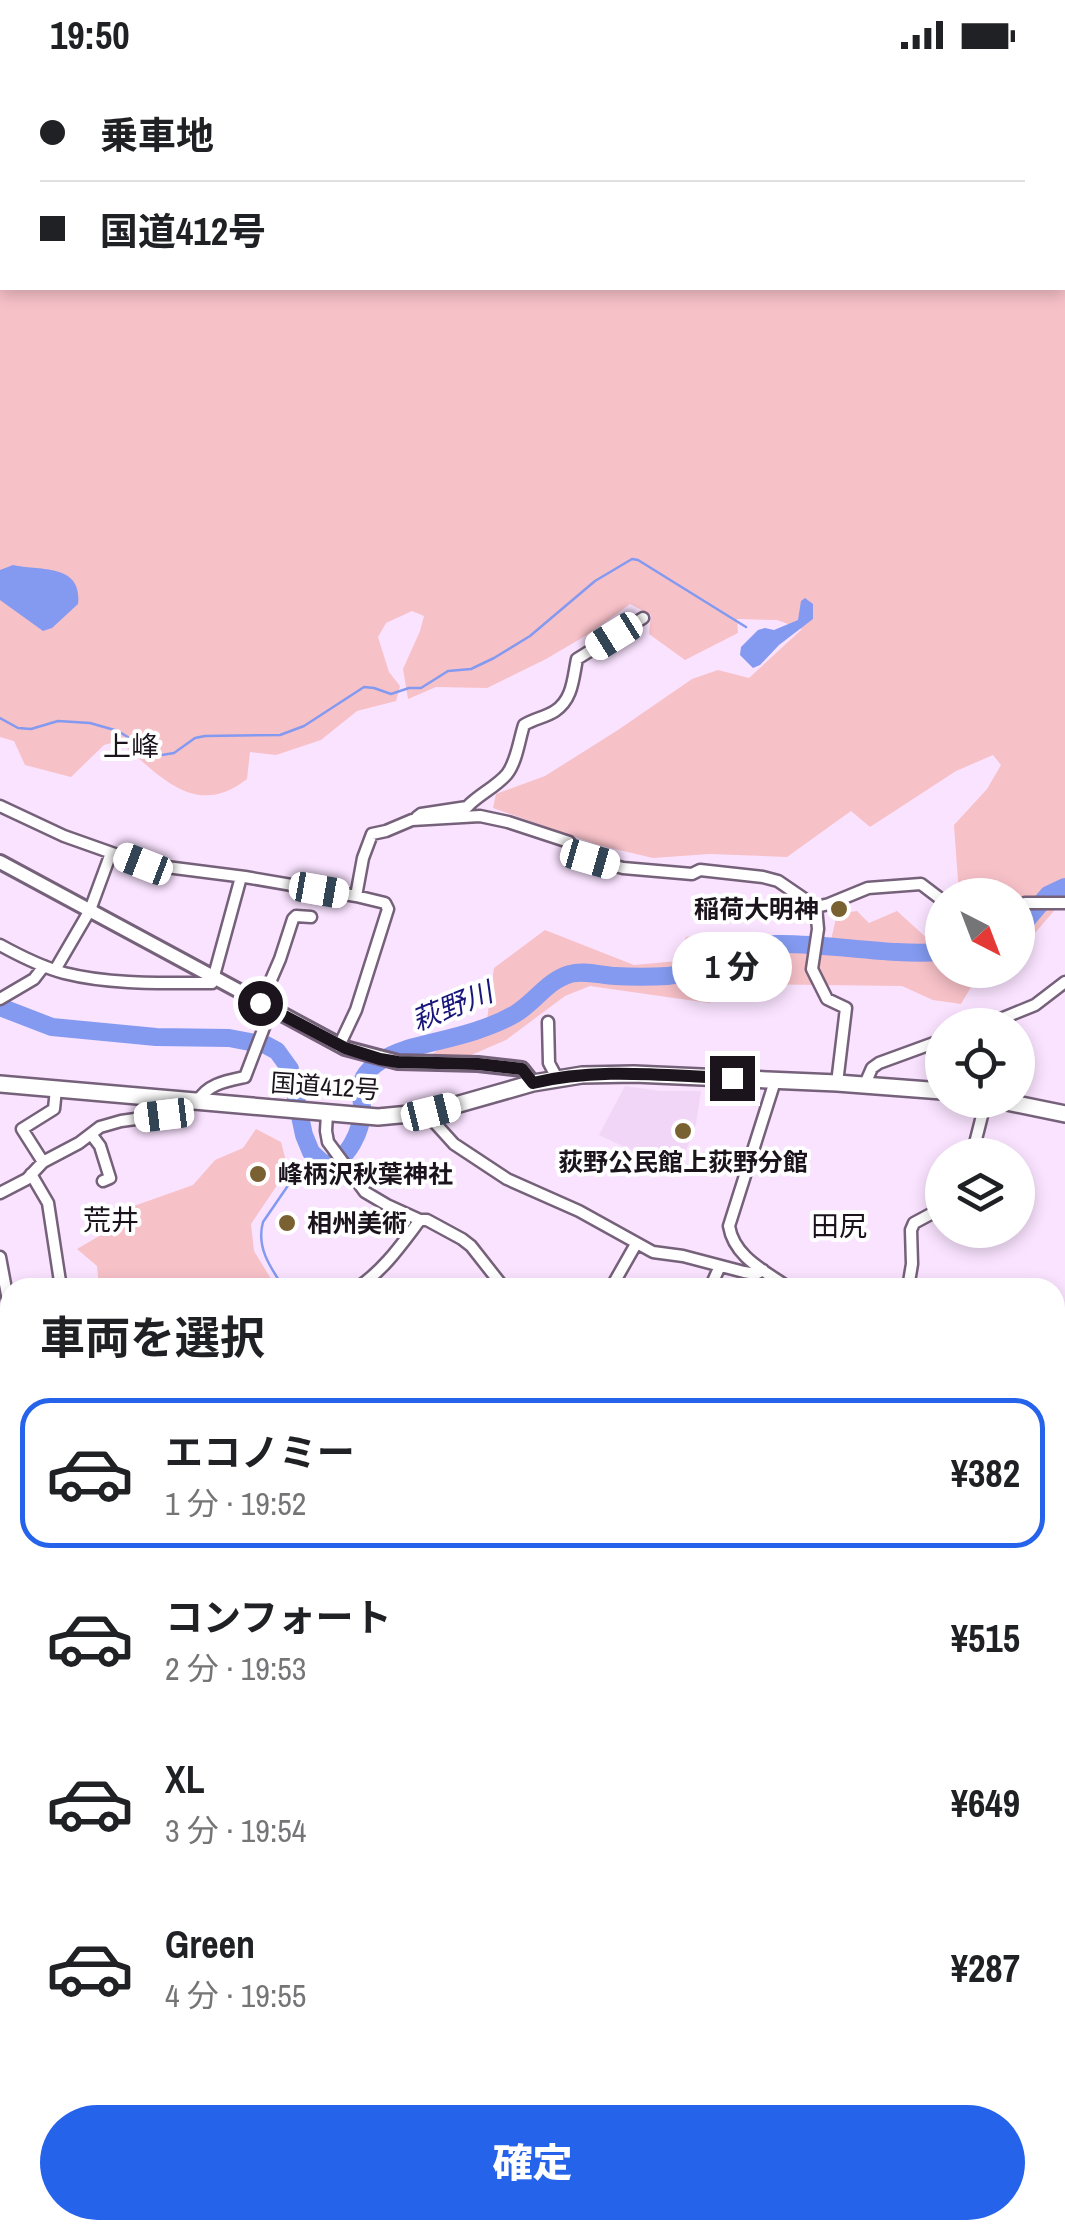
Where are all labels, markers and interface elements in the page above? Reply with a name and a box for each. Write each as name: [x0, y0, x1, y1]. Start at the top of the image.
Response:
text: 19:50: [50, 10, 130, 61]
text: 乗車地: [100, 110, 214, 161]
text: 国道412号: [100, 206, 266, 257]
car: [581, 607, 647, 665]
district label: 上峰: [103, 727, 159, 765]
car: [557, 836, 623, 882]
car: [110, 839, 176, 889]
car: [287, 870, 351, 910]
north arrow: [925, 878, 1035, 988]
map controls: [925, 878, 1035, 1248]
place label: 稲荷大明神: [694, 892, 819, 926]
marker: 稲荷大明神: [828, 898, 850, 920]
callout: 1 分: [672, 933, 792, 1003]
text: 1 分: [705, 945, 759, 988]
water label: 萩野川: [406, 972, 501, 1039]
route start: [238, 981, 283, 1026]
button: locate: [925, 1008, 1035, 1118]
route end: [710, 1056, 755, 1101]
street label: 国道412号: [269, 1065, 381, 1107]
car: [398, 1090, 464, 1134]
car: [132, 1096, 196, 1134]
marker: 荻野公民館上荻野分館: [672, 1120, 694, 1142]
button: layers: [925, 1138, 1035, 1248]
place label: 荻野公民館上荻野分館: [558, 1145, 808, 1179]
place label: 峰柄沢秋葉神社: [278, 1157, 453, 1191]
marker: 峰柄沢秋葉神社: [247, 1163, 269, 1185]
district label: 荒井: [83, 1201, 139, 1239]
place label: 相州美術: [307, 1206, 407, 1240]
district label: 田尻: [811, 1207, 867, 1245]
marker: 相州美術: [276, 1212, 298, 1234]
text: 車両を選択: [40, 1307, 265, 1368]
text: エコノミー: [165, 1427, 355, 1478]
icon: car: [45, 1428, 135, 1518]
text: ¥382: [951, 1448, 1020, 1499]
text: 1 分 · 19:52: [165, 1482, 306, 1525]
text: コンフォート: [165, 1592, 392, 1643]
icon: car: [45, 1593, 135, 1683]
text: ¥515: [951, 1613, 1020, 1664]
text: 2 分 · 19:53: [165, 1647, 306, 1690]
text: XL: [165, 1754, 205, 1805]
icon: car: [45, 1758, 135, 1848]
text: ¥649: [951, 1778, 1020, 1829]
text: 3 分 · 19:54: [165, 1809, 306, 1852]
text: Green: [165, 1919, 255, 1970]
icon: car: [45, 1923, 135, 2013]
text: ¥287: [951, 1943, 1020, 1994]
text: 4 分 · 19:55: [165, 1974, 306, 2017]
button: 確定: [40, 2105, 1025, 2220]

